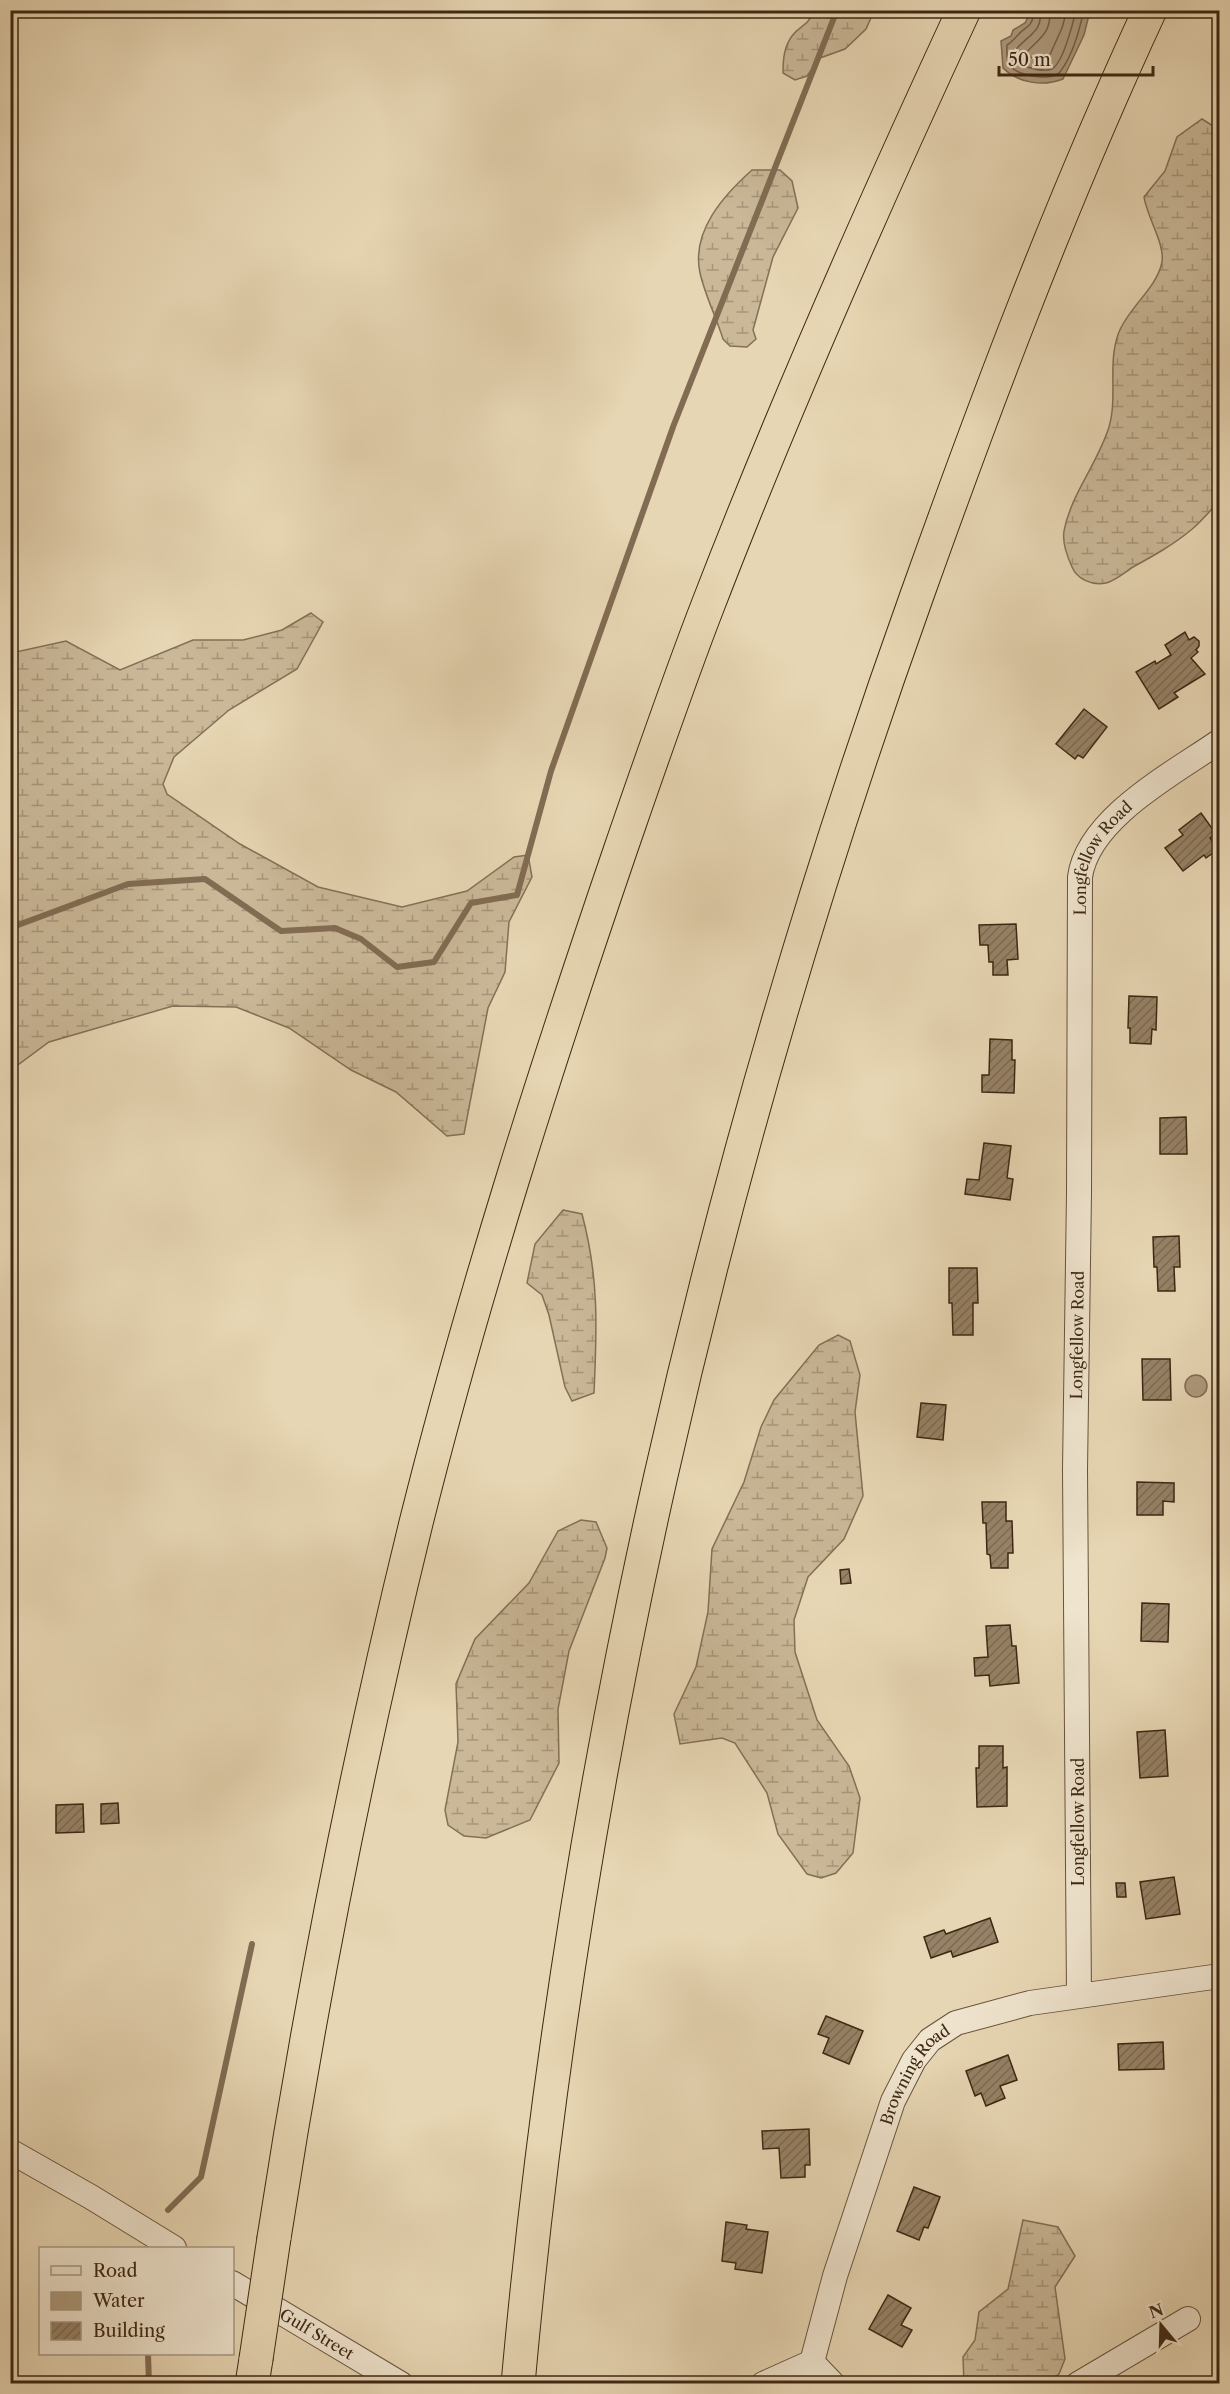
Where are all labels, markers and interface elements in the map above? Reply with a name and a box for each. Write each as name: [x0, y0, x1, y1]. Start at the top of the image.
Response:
scale bar: [999, 39, 1154, 77]
text: 50 m: [1008, 49, 1051, 71]
street label: Longfellow Road: [1070, 796, 1136, 915]
street label: Longfellow Road: [1066, 1270, 1088, 1400]
street label: Longfellow Road: [1068, 1757, 1088, 1886]
street label: Browning Road: [876, 2020, 954, 2127]
legend: [39, 2247, 234, 2355]
text: Road: [93, 2260, 138, 2282]
text: Water: [92, 2290, 145, 2312]
north arrow: [1131, 2295, 1191, 2355]
text: N: [1146, 2299, 1166, 2323]
street label: Gulf Street: [276, 2304, 358, 2364]
text: Building: [93, 2320, 165, 2342]

